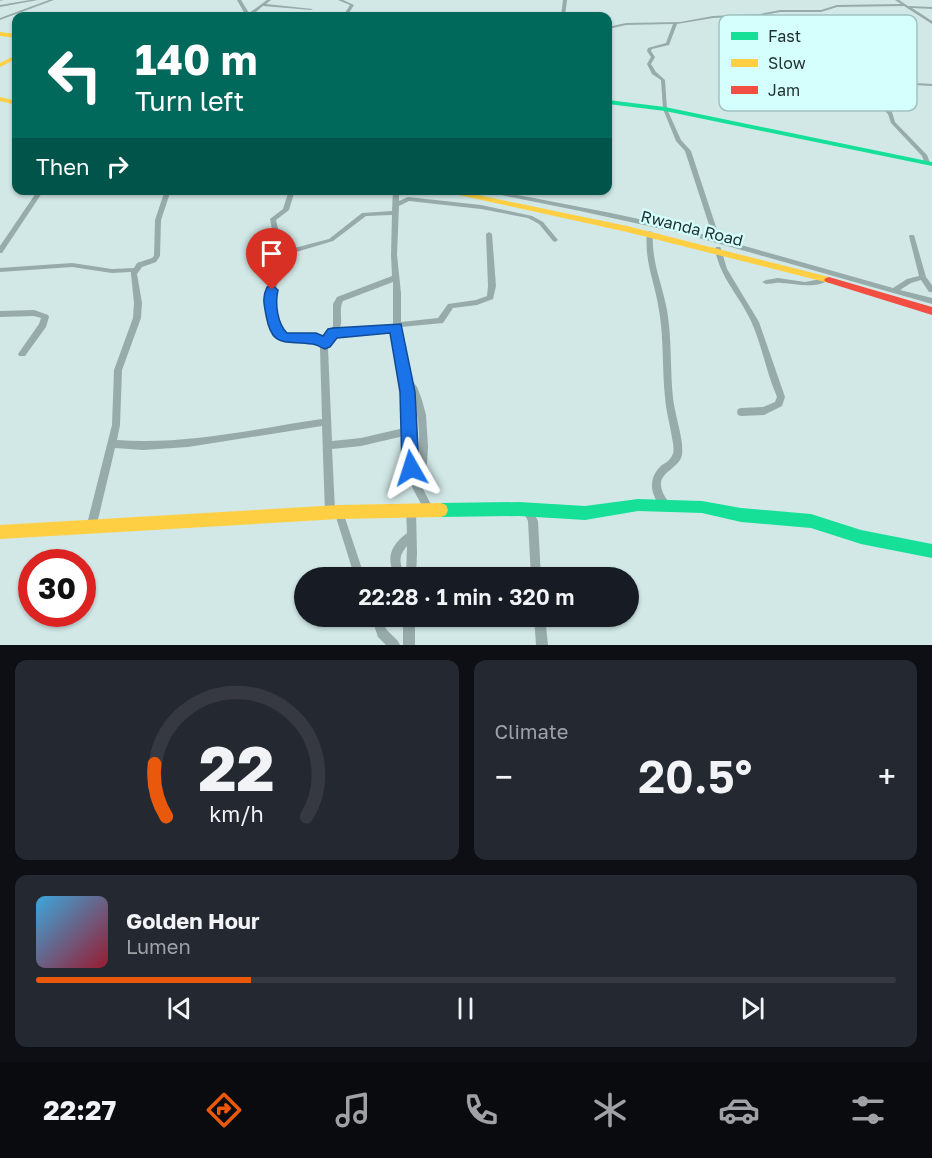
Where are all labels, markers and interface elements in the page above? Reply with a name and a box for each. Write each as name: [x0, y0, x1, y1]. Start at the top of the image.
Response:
legend: [719, 15, 917, 111]
text: Fast: [768, 26, 801, 46]
text: 140 m: [135, 34, 257, 84]
icon: left: [36, 36, 114, 114]
text: Slow: [768, 53, 806, 73]
text: Jam: [768, 80, 800, 100]
text: Turn left: [135, 85, 244, 117]
icon: right: [101, 150, 134, 183]
text: Then: [36, 153, 89, 180]
street label: Rwanda Road: [639, 206, 745, 250]
pin: [246, 228, 297, 290]
icon: arrive: [255, 237, 288, 270]
position arrow: [379, 436, 443, 500]
speed limit sign: 30: [18, 549, 96, 627]
text: 22:28 · 1 min · 320 m: [358, 583, 575, 610]
text: Climate: [495, 719, 568, 743]
text: 22: [199, 730, 275, 805]
text: 20.5°: [638, 749, 752, 803]
text: −: [495, 757, 513, 796]
text: +: [878, 757, 896, 796]
text: km/h: [209, 801, 264, 827]
text: Golden Hour: [126, 907, 260, 934]
text: Lumen: [126, 934, 191, 958]
icon: previous: [163, 992, 196, 1025]
icon: pause: [449, 992, 482, 1025]
icon: next: [736, 992, 769, 1025]
icon: directions: [203, 1089, 245, 1131]
icon: music: [332, 1089, 374, 1131]
icon: phone: [460, 1089, 502, 1131]
icon: climate: [589, 1089, 631, 1131]
icon: car: [718, 1089, 760, 1131]
icon: filters: [847, 1089, 889, 1131]
text: 22:27: [43, 1094, 116, 1126]

